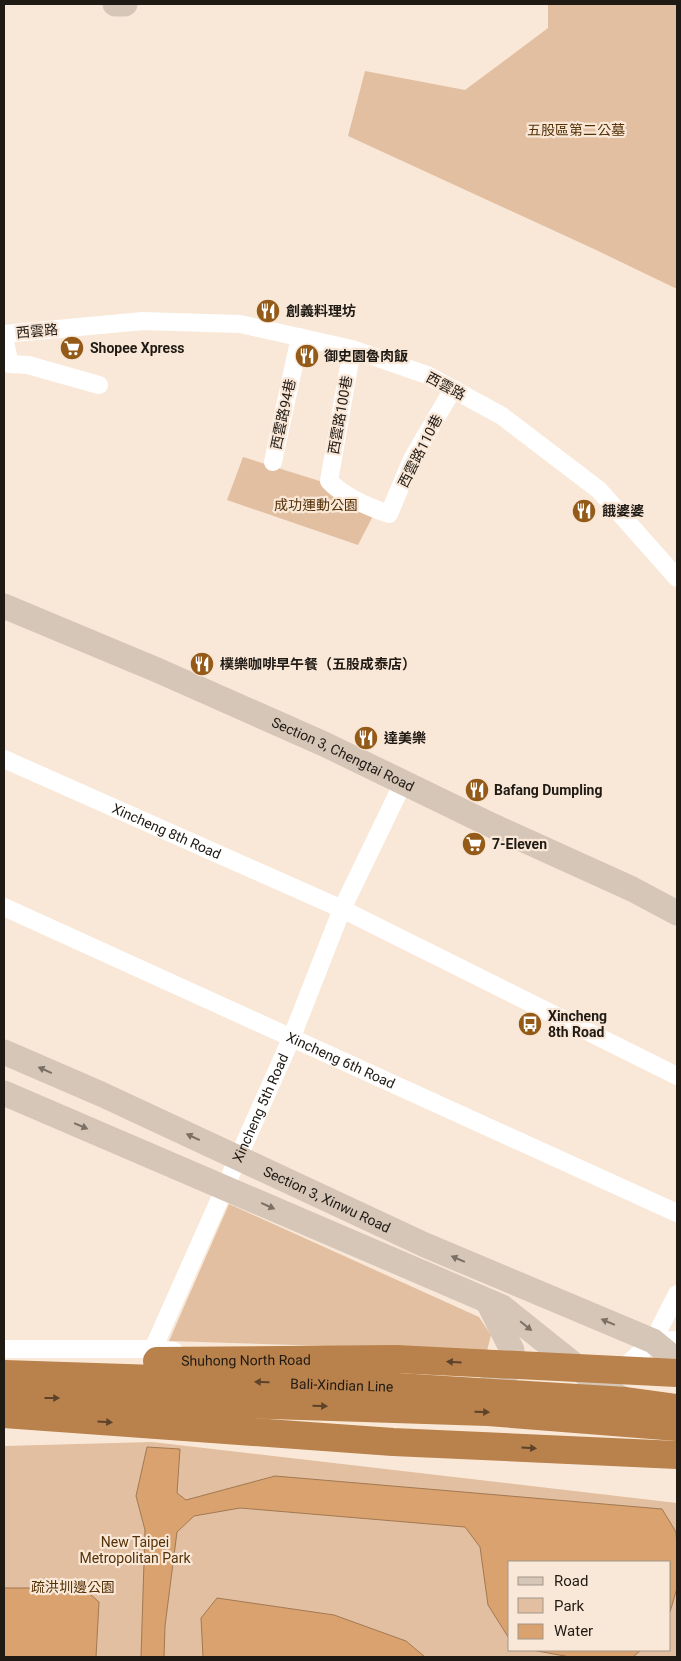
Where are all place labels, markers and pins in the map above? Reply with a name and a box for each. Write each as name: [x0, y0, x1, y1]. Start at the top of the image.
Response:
restaurant icon: 創義料理坊: [255, 298, 281, 324]
place label: 創義料理坊: [286, 303, 356, 319]
supermarket icon: Shopee Xpress: [59, 335, 85, 361]
place label: Shopee Xpress: [90, 340, 185, 356]
restaurant icon: 御史園魯肉飯: [294, 343, 320, 369]
place label: 御史園魯肉飯: [324, 348, 408, 364]
restaurant icon: 餓婆婆: [571, 498, 597, 524]
place label: 餓婆婆: [602, 503, 644, 519]
restaurant icon: 樸樂咖啡早午餐（五股成泰店）: [189, 651, 215, 677]
place label: 樸樂咖啡早午餐（五股成泰店）: [220, 656, 416, 672]
restaurant icon: 達美樂: [353, 725, 379, 751]
place label: 達美樂: [384, 730, 426, 746]
restaurant icon: Bafang Dumpling: [464, 777, 490, 803]
place label: Bafang Dumpling: [494, 782, 602, 798]
supermarket icon: 7-Eleven: [461, 831, 487, 857]
place label: 7-Eleven: [492, 836, 547, 852]
place label: Xincheng 8th Road: [548, 1008, 607, 1040]
bus stop icon: Xincheng 8th Road: [517, 1011, 543, 1037]

